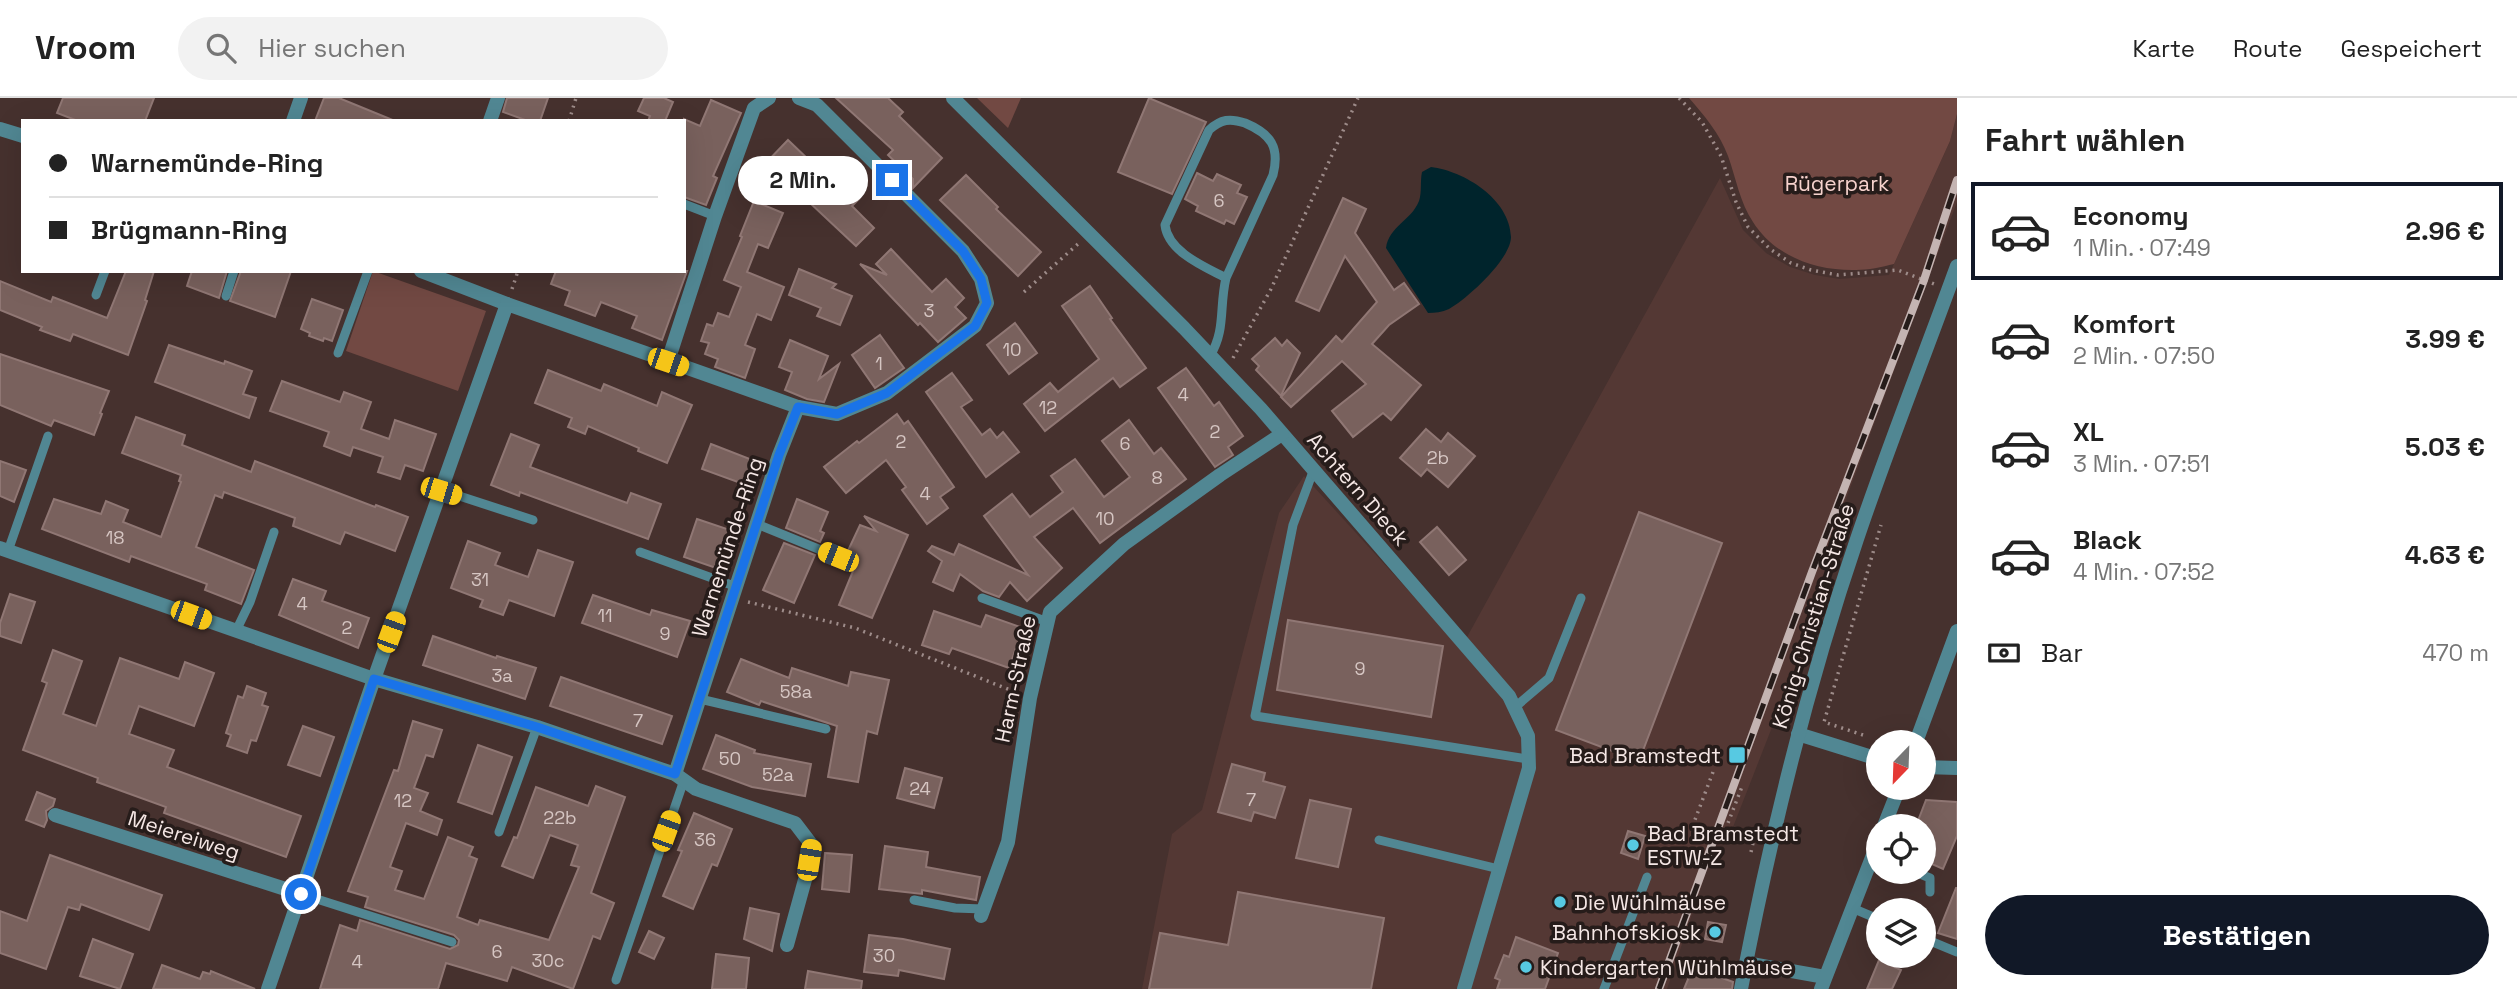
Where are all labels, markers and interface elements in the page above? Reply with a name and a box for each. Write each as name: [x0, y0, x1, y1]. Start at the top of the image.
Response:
search box: [178, 17, 668, 80]
text: Vroom: [35, 27, 136, 69]
icon: search: [202, 29, 240, 67]
text: Hier suchen: [258, 31, 406, 65]
text: Karte: [2133, 33, 2195, 64]
text: Route: [2233, 33, 2302, 64]
text: Gespeichert: [2340, 33, 2482, 64]
text: Fahrt wählen: [1985, 120, 2185, 160]
text: Warnemünde-Ring: [91, 146, 323, 180]
callout: 2 Min.: [738, 155, 868, 204]
route end: [876, 164, 908, 196]
text: 2 Min.: [770, 165, 836, 195]
park label: Rügerpark: [1785, 170, 1889, 197]
house number: 6: [1213, 189, 1225, 212]
text: Economy: [2073, 199, 2189, 233]
icon: car: [1989, 200, 2052, 263]
text: Brügmann-Ring: [91, 213, 288, 247]
text: 2.96 €: [2405, 214, 2485, 248]
text: 1 Min. · 07:49: [2073, 233, 2211, 263]
house number: 3: [924, 299, 934, 322]
text: Komfort: [2073, 307, 2176, 341]
icon: car: [1989, 308, 2052, 371]
text: 3.99 €: [2405, 322, 2485, 356]
house number: 10: [1002, 338, 1022, 361]
text: 2 Min. · 07:50: [2073, 341, 2215, 371]
car: [645, 345, 692, 379]
house number: 1: [875, 352, 883, 375]
house number: 4: [1177, 383, 1189, 406]
house number: 12: [1039, 396, 1057, 419]
text: XL: [2073, 415, 2104, 449]
icon: car: [1989, 416, 2052, 479]
house number: 2: [1210, 420, 1220, 443]
street label: Achtern Dieck: [1301, 427, 1415, 551]
house number: 2: [896, 430, 906, 453]
text: 5.03 €: [2405, 430, 2485, 464]
house number: 6: [1119, 432, 1131, 455]
house number: 2b: [1427, 446, 1449, 469]
text: 3 Min. · 07:51: [2073, 449, 2210, 479]
street label: Warnemünde-Ring: [685, 454, 769, 640]
house number: 8: [1151, 466, 1163, 489]
car: [418, 475, 465, 507]
house number: 4: [919, 482, 931, 505]
street label: König-Christian-Straße: [1766, 500, 1860, 732]
house number: 10: [1095, 507, 1115, 530]
text: Black: [2073, 523, 2142, 557]
icon: car: [1989, 524, 2052, 587]
house number: 18: [106, 526, 124, 549]
text: 4.63 €: [2405, 538, 2485, 572]
car: [815, 539, 862, 575]
text: 4 Min. · 07:52: [2073, 557, 2215, 587]
house number: 31: [471, 568, 489, 591]
house number: 4: [296, 592, 308, 615]
car: [168, 598, 215, 632]
house number: 11: [597, 604, 613, 627]
car: [374, 609, 409, 655]
street label: Harm-Straße: [988, 613, 1042, 745]
house number: 2: [342, 616, 352, 639]
house number: 9: [659, 622, 671, 645]
icon: cash: [1985, 634, 2023, 672]
text: Bar: [2041, 636, 2083, 670]
text: 470 m: [2422, 638, 2489, 668]
house number: 9: [1354, 657, 1366, 680]
house number: 3a: [491, 664, 513, 687]
house number: 58a: [780, 680, 812, 703]
house number: 7: [633, 709, 643, 732]
north arrow: [1866, 730, 1936, 800]
map controls: [1866, 730, 1936, 968]
place label: Bad Bramstedt: [1569, 742, 1721, 769]
marker: Bad Bramstedt: [1727, 745, 1747, 765]
house number: 50: [719, 747, 741, 770]
house number: 52a: [762, 763, 794, 786]
house number: 24: [909, 777, 931, 800]
house number: 7: [1246, 788, 1256, 811]
house number: 12: [394, 789, 412, 812]
street label: Meiereiweg: [125, 804, 243, 866]
house number: 22b: [543, 806, 577, 829]
car: [649, 808, 684, 854]
button: locate: [1866, 814, 1936, 884]
place label: Bad Bramstedt ESTW-Z: [1647, 820, 1799, 871]
house number: 36: [694, 828, 716, 851]
marker: Bad Bramstedt ESTW-Z: [1625, 837, 1641, 853]
car: [796, 838, 823, 882]
route start: [285, 878, 317, 910]
place label: Die Wühlmäuse: [1574, 889, 1726, 916]
marker: Die Wühlmäuse: [1552, 894, 1568, 910]
button: Bestätigen: [1985, 895, 2489, 975]
button: layers: [1866, 898, 1936, 968]
place label: Bahnhofskiosk: [1552, 919, 1701, 946]
marker: Bahnhofskiosk: [1707, 924, 1723, 940]
house number: 6: [491, 940, 503, 963]
house number: 30: [873, 944, 895, 967]
house number: 30c: [531, 949, 565, 972]
house number: 4: [351, 950, 363, 973]
place label: Kindergarten Wühlmäuse: [1540, 954, 1793, 981]
marker: Kindergarten Wühlmäuse: [1518, 959, 1534, 975]

